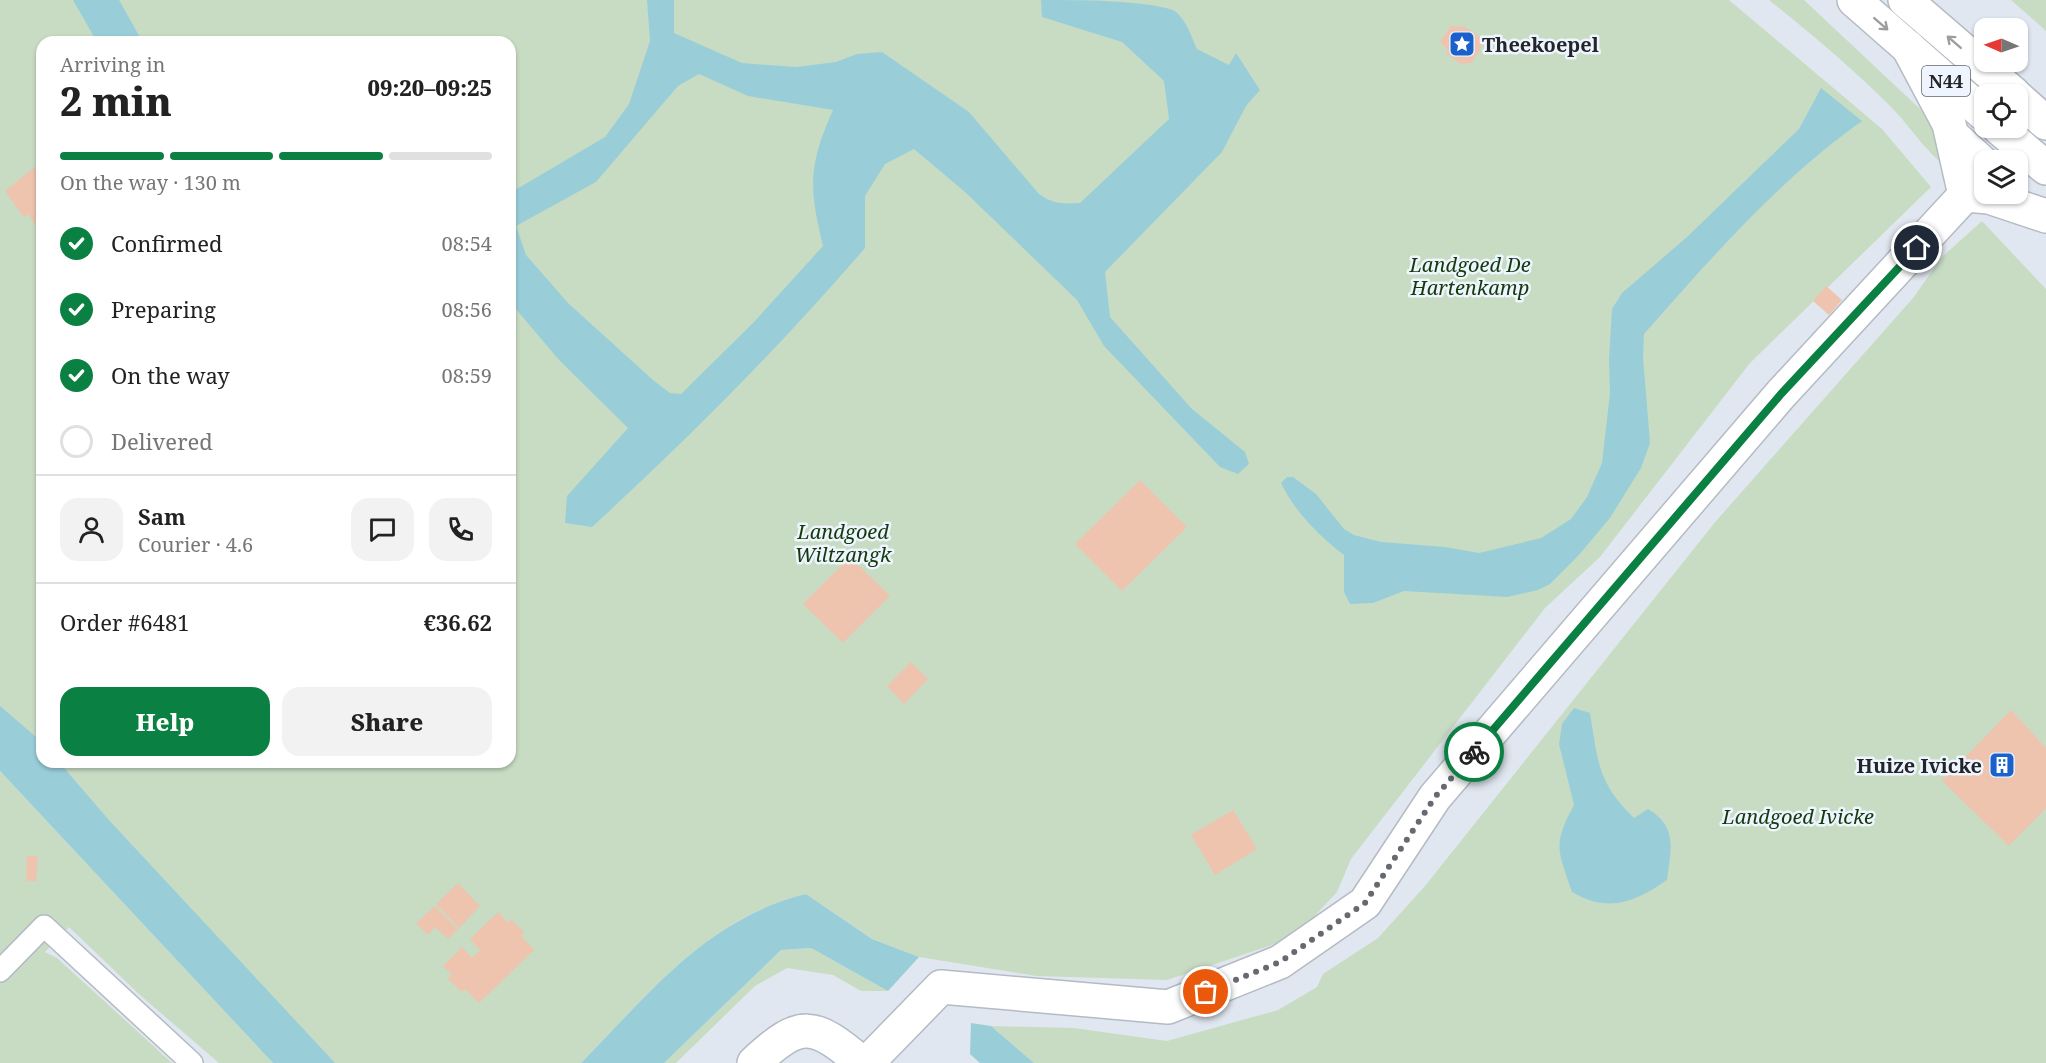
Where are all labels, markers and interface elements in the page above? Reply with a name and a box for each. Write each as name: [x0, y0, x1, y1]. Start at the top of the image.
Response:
one-way arrow: [1873, 17, 1889, 30]
north arrow: [1974, 18, 2028, 72]
map controls: [1974, 18, 2028, 204]
place icon: Theekoepel: [1447, 29, 1477, 59]
place label: Theekoepel: [1482, 31, 1599, 58]
one-way arrow: [1946, 36, 1962, 49]
text: Arriving in: [60, 51, 165, 78]
road number: N44: [1922, 66, 1970, 96]
text: 09:20–09:25: [368, 72, 492, 102]
text: 2 min: [60, 74, 172, 127]
button: locate: [1974, 84, 2028, 138]
button: layers: [1974, 150, 2028, 204]
text: On the way · 130 m: [60, 169, 241, 196]
pin: [1891, 222, 1942, 273]
icon: check: [60, 227, 93, 260]
text: Confirmed: [111, 228, 222, 258]
text: 08:54: [442, 230, 492, 257]
icon: home: [1900, 231, 1933, 264]
park label: Landgoed De Hartenkamp: [1408, 251, 1531, 301]
icon: check: [60, 293, 93, 326]
text: Preparing: [111, 294, 216, 324]
text: 08:56: [442, 296, 492, 323]
icon: check: [60, 359, 93, 392]
text: On the way: [111, 360, 230, 390]
text: 08:59: [442, 362, 492, 389]
text: Delivered: [111, 426, 213, 456]
button: person: [60, 498, 123, 561]
button: chat: [351, 498, 414, 561]
button: phone: [429, 498, 492, 561]
text: Sam: [138, 501, 186, 531]
park label: Landgoed Wiltzangk: [795, 518, 892, 568]
text: Courier · 4.6: [138, 531, 253, 558]
text: Order #6481: [60, 607, 190, 637]
text: €36.62: [424, 607, 492, 637]
button: Help: [60, 687, 270, 756]
button: Share: [282, 687, 492, 756]
courier: [1444, 722, 1504, 782]
icon: bike: [1458, 736, 1491, 769]
building icon: Huize Ivicke: [1987, 750, 2017, 780]
place label: Huize Ivicke: [1857, 752, 1982, 779]
park label: Landgoed Ivicke: [1721, 803, 1874, 830]
pin: [1180, 966, 1231, 1017]
icon: bag: [1189, 975, 1222, 1008]

